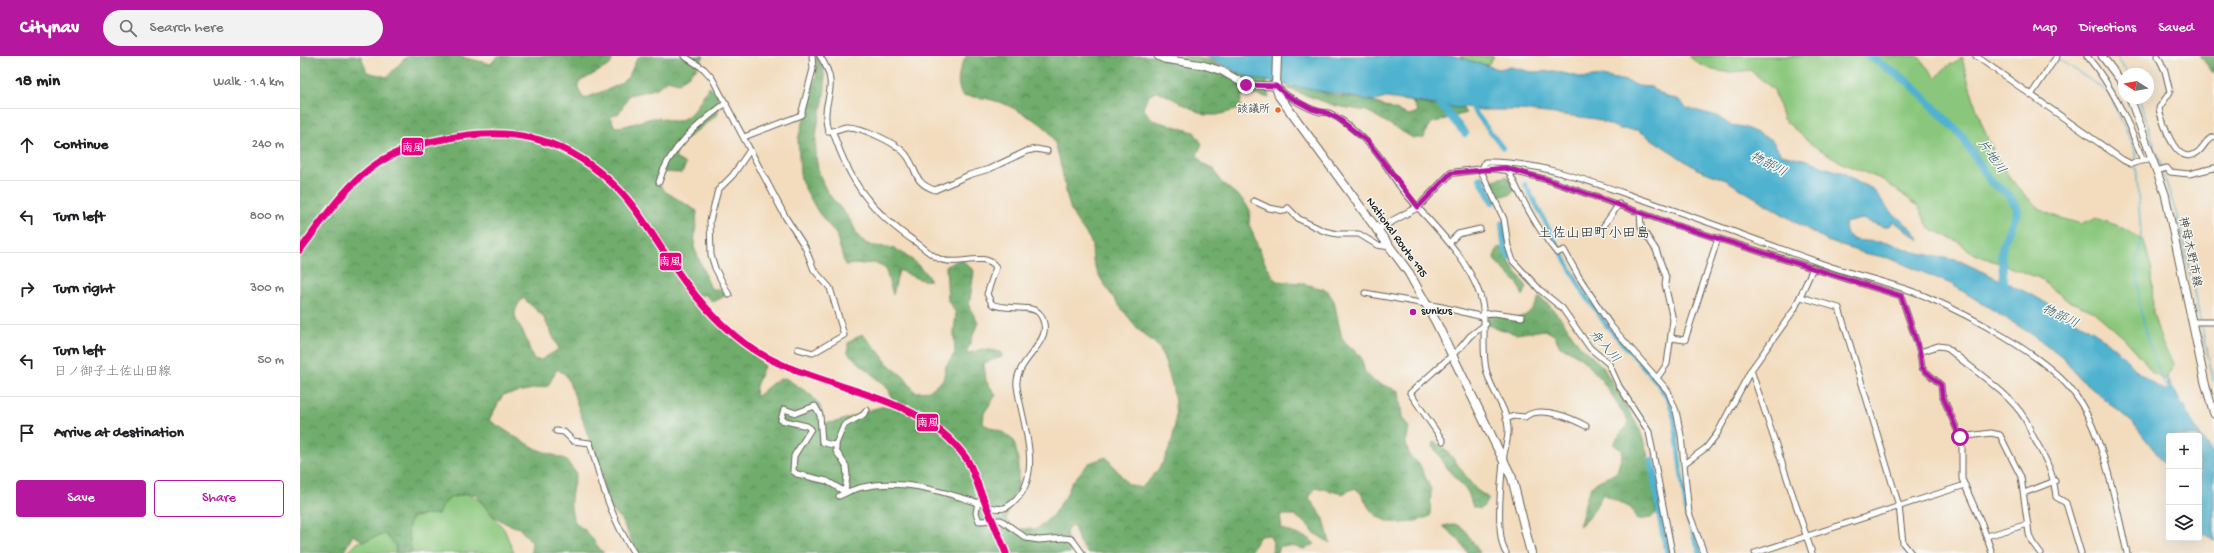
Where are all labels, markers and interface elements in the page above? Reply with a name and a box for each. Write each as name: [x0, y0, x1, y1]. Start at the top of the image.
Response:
search box: [103, 10, 383, 46]
text: Citynav: [20, 17, 79, 40]
icon: search: [117, 17, 139, 39]
text: Search here: [149, 19, 223, 37]
text: Map: [2033, 20, 2057, 37]
text: Directions: [2079, 20, 2136, 37]
text: Saved: [2158, 20, 2194, 37]
north arrow: [2118, 68, 2154, 104]
text: 18 min: [16, 72, 60, 92]
text: Walk · 1.4 km: [213, 75, 284, 90]
route end: [1237, 76, 1255, 94]
place label: 談議所: [1237, 103, 1270, 116]
marker: 談議所: [1273, 105, 1283, 115]
icon: ahead: [16, 134, 38, 156]
text: Continue: [54, 136, 108, 154]
water label: 片地川: [1974, 136, 2009, 177]
text: 240 m: [252, 137, 284, 152]
line badge: 南風: [401, 137, 424, 156]
text: 南風: [402, 141, 424, 155]
water label: 物部川: [1747, 148, 1789, 181]
street label: National Route 195: [1362, 195, 1430, 281]
icon: left: [16, 206, 38, 228]
text: Turn left: [54, 208, 105, 226]
text: 800 m: [250, 209, 284, 224]
street label: 神母木野市線: [2175, 215, 2204, 289]
district label: 土佐山田町小田島: [1538, 226, 1650, 243]
line badge: 南風: [659, 252, 682, 271]
text: 南風: [659, 255, 681, 269]
icon: right: [16, 278, 38, 300]
text: Turn right: [54, 280, 114, 298]
text: 300 m: [250, 281, 284, 296]
water label: 物部川: [2039, 301, 2081, 332]
place label: sunkus: [1421, 305, 1453, 319]
marker: sunkus: [1408, 307, 1418, 317]
water label: 舟入川: [1586, 327, 1623, 367]
text: Turn left: [54, 342, 105, 360]
icon: left: [16, 350, 38, 372]
text: 50 m: [257, 353, 284, 368]
text: 日ノ御子土佐山田線: [54, 365, 171, 380]
line badge: 南風: [916, 413, 939, 432]
text: 南風: [917, 416, 939, 430]
icon: arrive: [16, 422, 38, 444]
text: Arrive at destination: [54, 424, 184, 442]
route start: [1951, 428, 1969, 446]
map controls: [2166, 433, 2202, 541]
button: +: [2166, 433, 2202, 469]
button: −: [2166, 469, 2202, 505]
button: Save: [16, 480, 146, 517]
button: Share: [154, 480, 284, 517]
button: layers: [2166, 505, 2202, 541]

